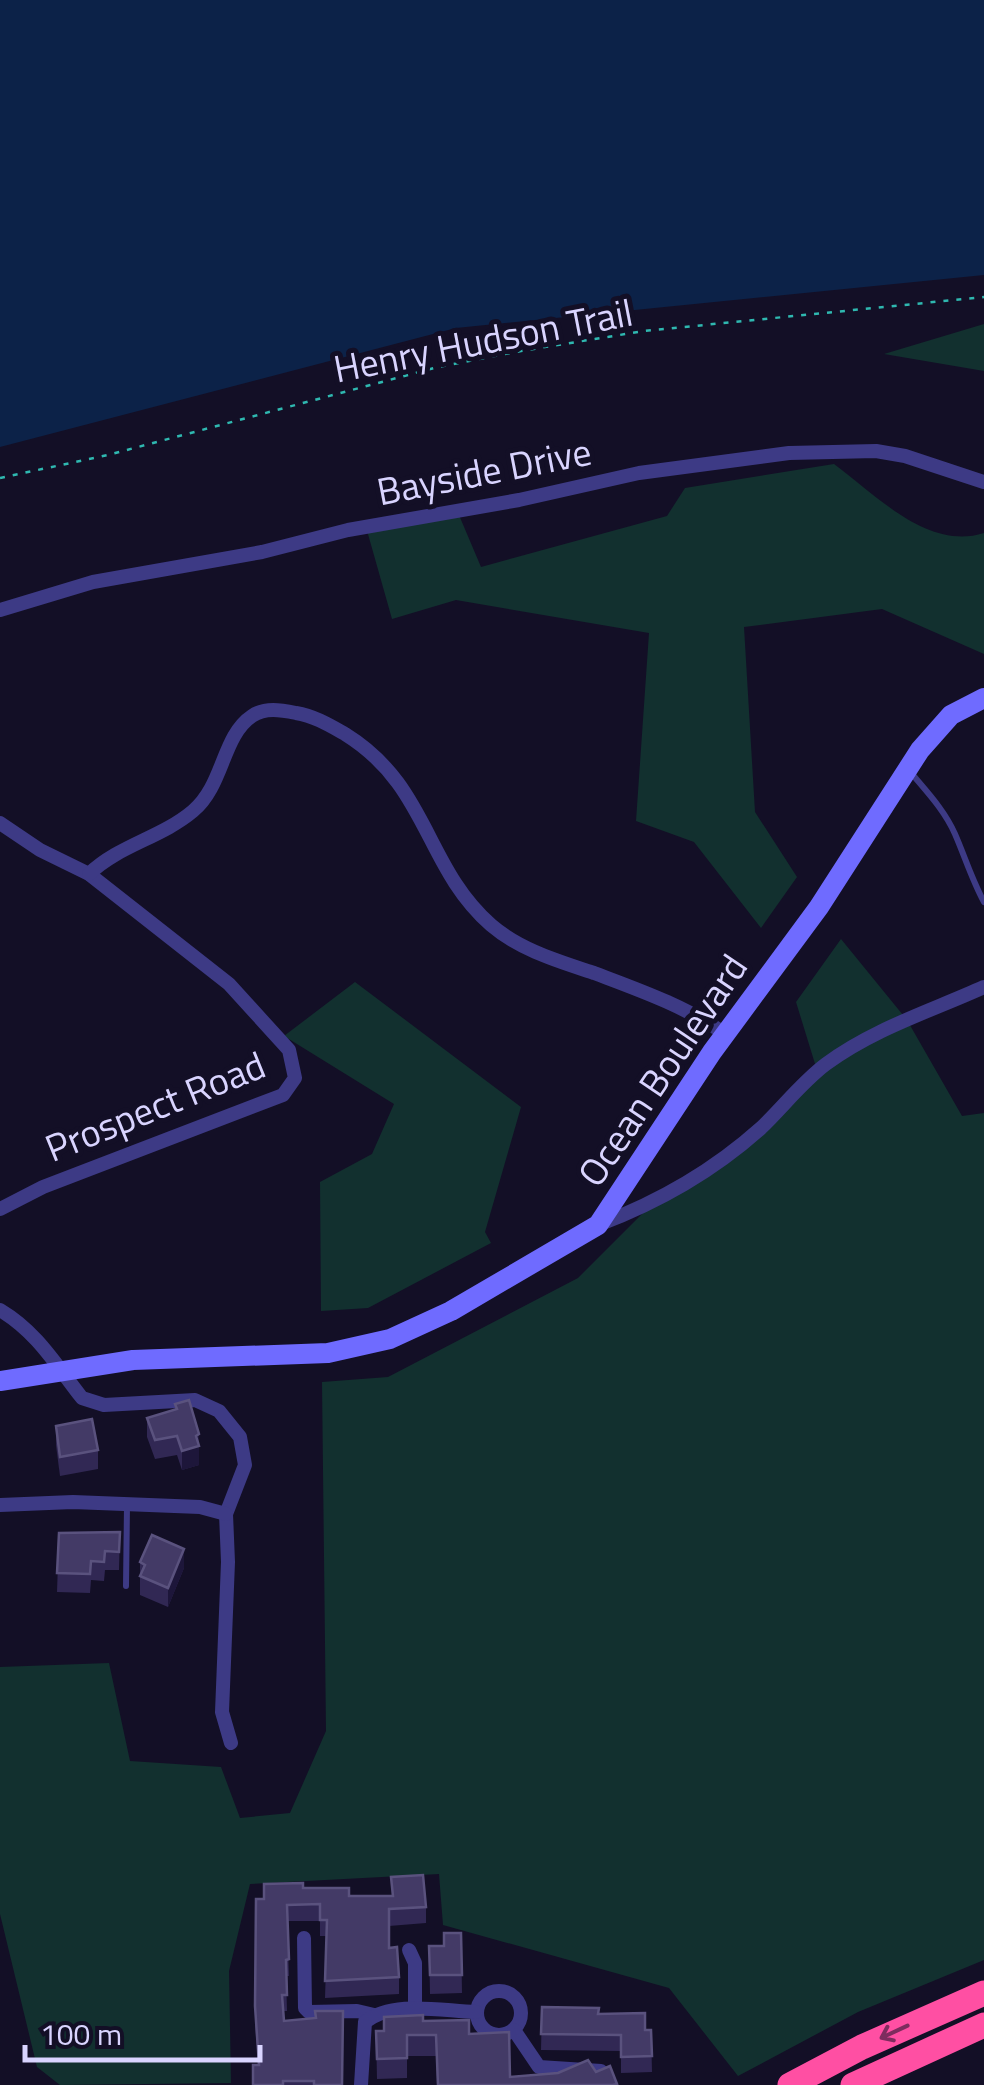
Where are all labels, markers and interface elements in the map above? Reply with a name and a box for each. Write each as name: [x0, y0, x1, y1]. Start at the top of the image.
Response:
street label: Henry Hudson Trail: [329, 283, 637, 397]
street label: Bayside Drive: [372, 422, 596, 520]
street label: Ocean Boulevard: [563, 942, 761, 1198]
street label: Prospect Road: [36, 1036, 274, 1176]
scale bar: [25, 2000, 260, 2062]
text: 100 m: [40, 2011, 122, 2057]
one-way arrow: [880, 2024, 910, 2042]

